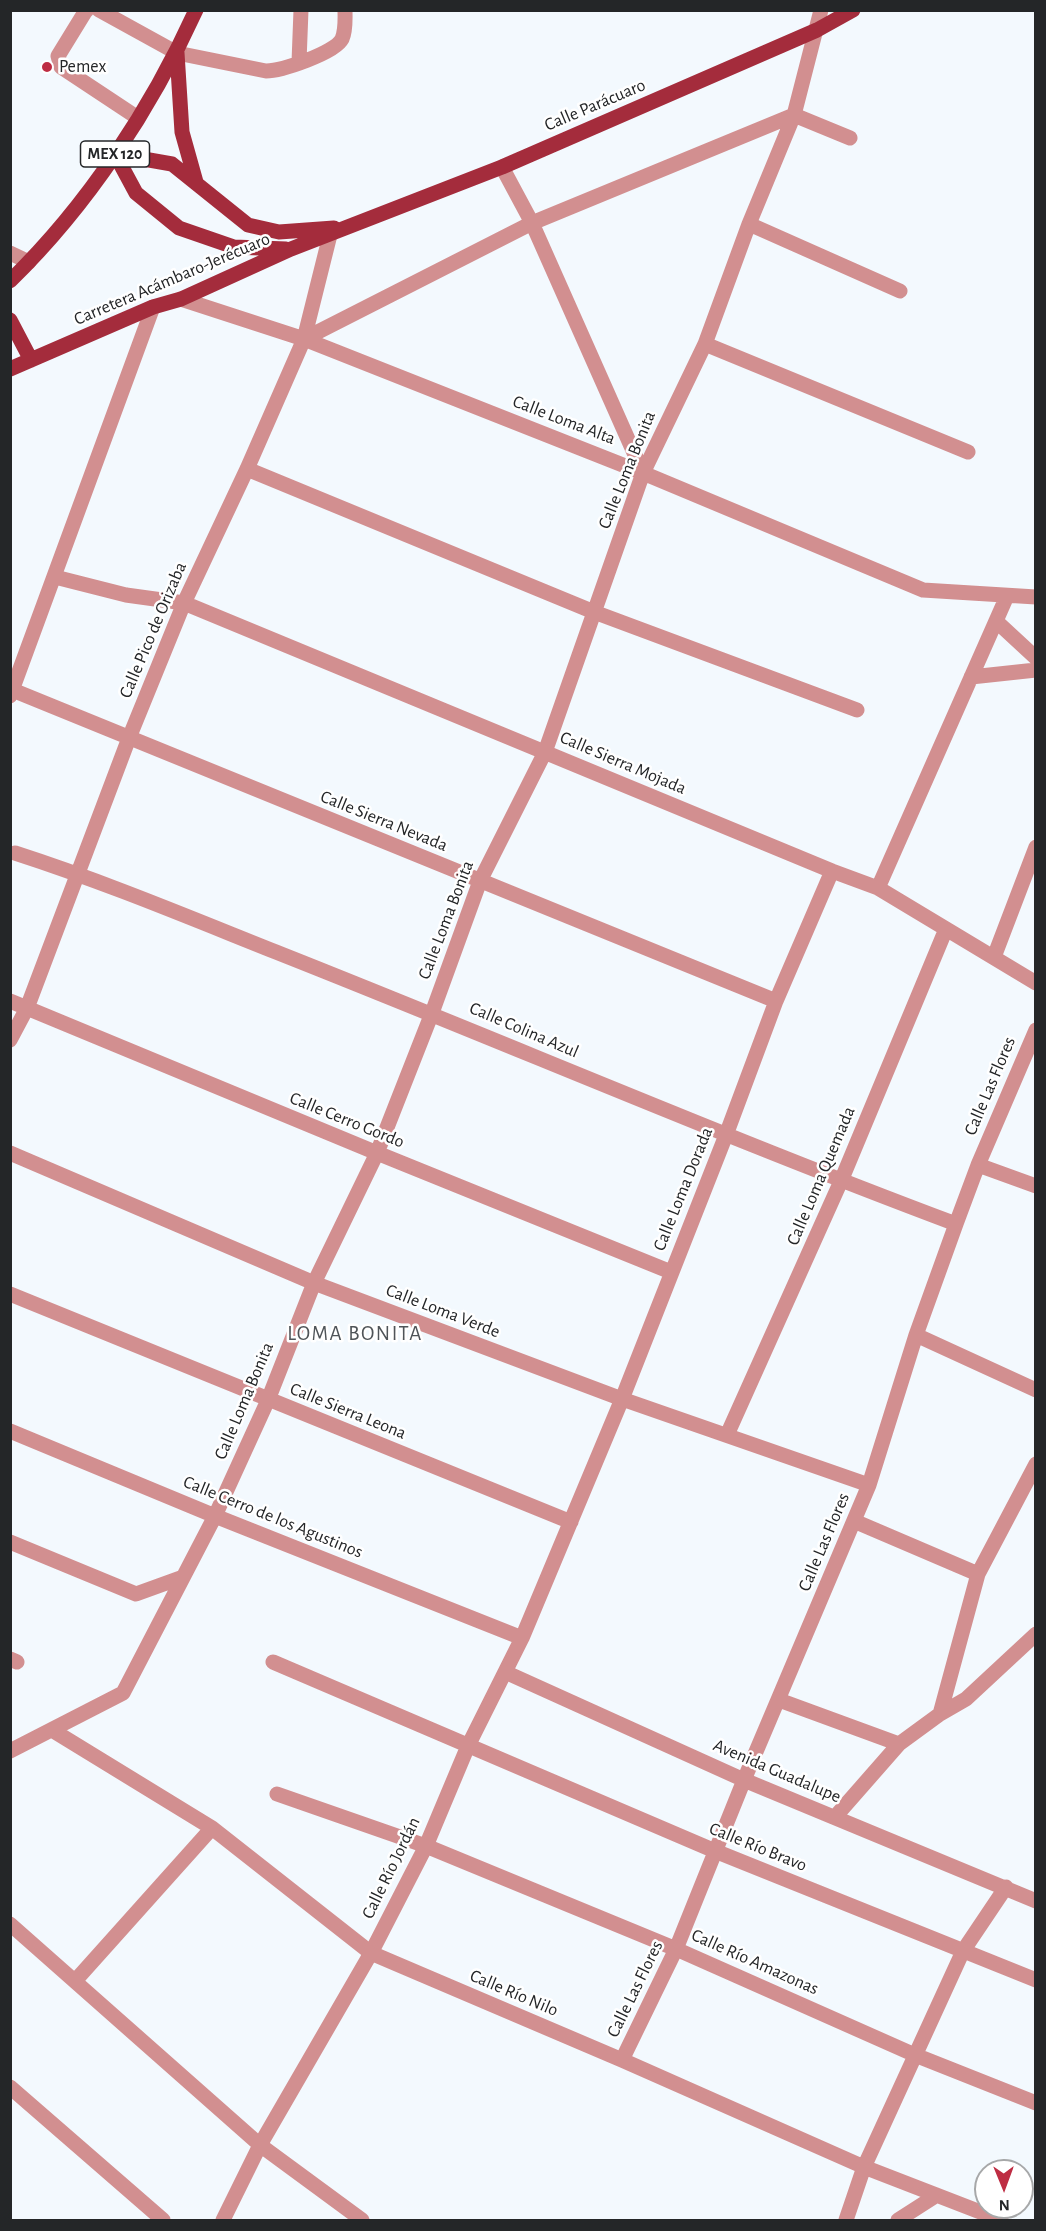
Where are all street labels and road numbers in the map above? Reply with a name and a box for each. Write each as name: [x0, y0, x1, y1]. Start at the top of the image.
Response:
street label: Calle Parácuaro: [541, 74, 649, 136]
road number: MEX 120: [80, 141, 150, 167]
street label: Carretera Acámbaro-Jerécuaro: [71, 228, 273, 330]
street label: Calle Loma Alta: [510, 391, 618, 449]
street label: Calle Loma Bonita: [594, 408, 660, 532]
street label: Calle Pico de Orizaba: [115, 559, 191, 701]
street label: Calle Sierra Mojada: [557, 727, 689, 799]
street label: Calle Sierra Nevada: [317, 786, 451, 856]
street label: Calle Loma Bonita: [413, 858, 479, 982]
street label: Calle Colina Azul: [466, 997, 582, 1063]
street label: Calle Las Flores: [960, 1033, 1020, 1139]
street label: Calle Cerro Gordo: [287, 1087, 407, 1153]
street label: Calle Loma Quemada: [782, 1103, 860, 1249]
street label: Calle Loma Dorada: [648, 1124, 718, 1254]
street label: Calle Loma Verde: [383, 1279, 503, 1343]
street label: Calle Loma Bonita: [210, 1339, 278, 1463]
street label: Calle Sierra Leona: [287, 1378, 409, 1444]
street label: Calle Cerro de los Agustinos: [180, 1471, 366, 1563]
street label: Calle Las Flores: [794, 1489, 854, 1595]
street label: Avenida Guadalupe: [710, 1734, 844, 1808]
street label: Calle Río Jordán: [357, 1814, 425, 1922]
street label: Calle Río Bravo: [706, 1818, 810, 1876]
street label: Calle Río Amazonas: [688, 1924, 822, 2000]
street label: Calle Las Flores: [602, 1937, 668, 2041]
street label: Calle Río Nilo: [467, 1965, 561, 2021]

